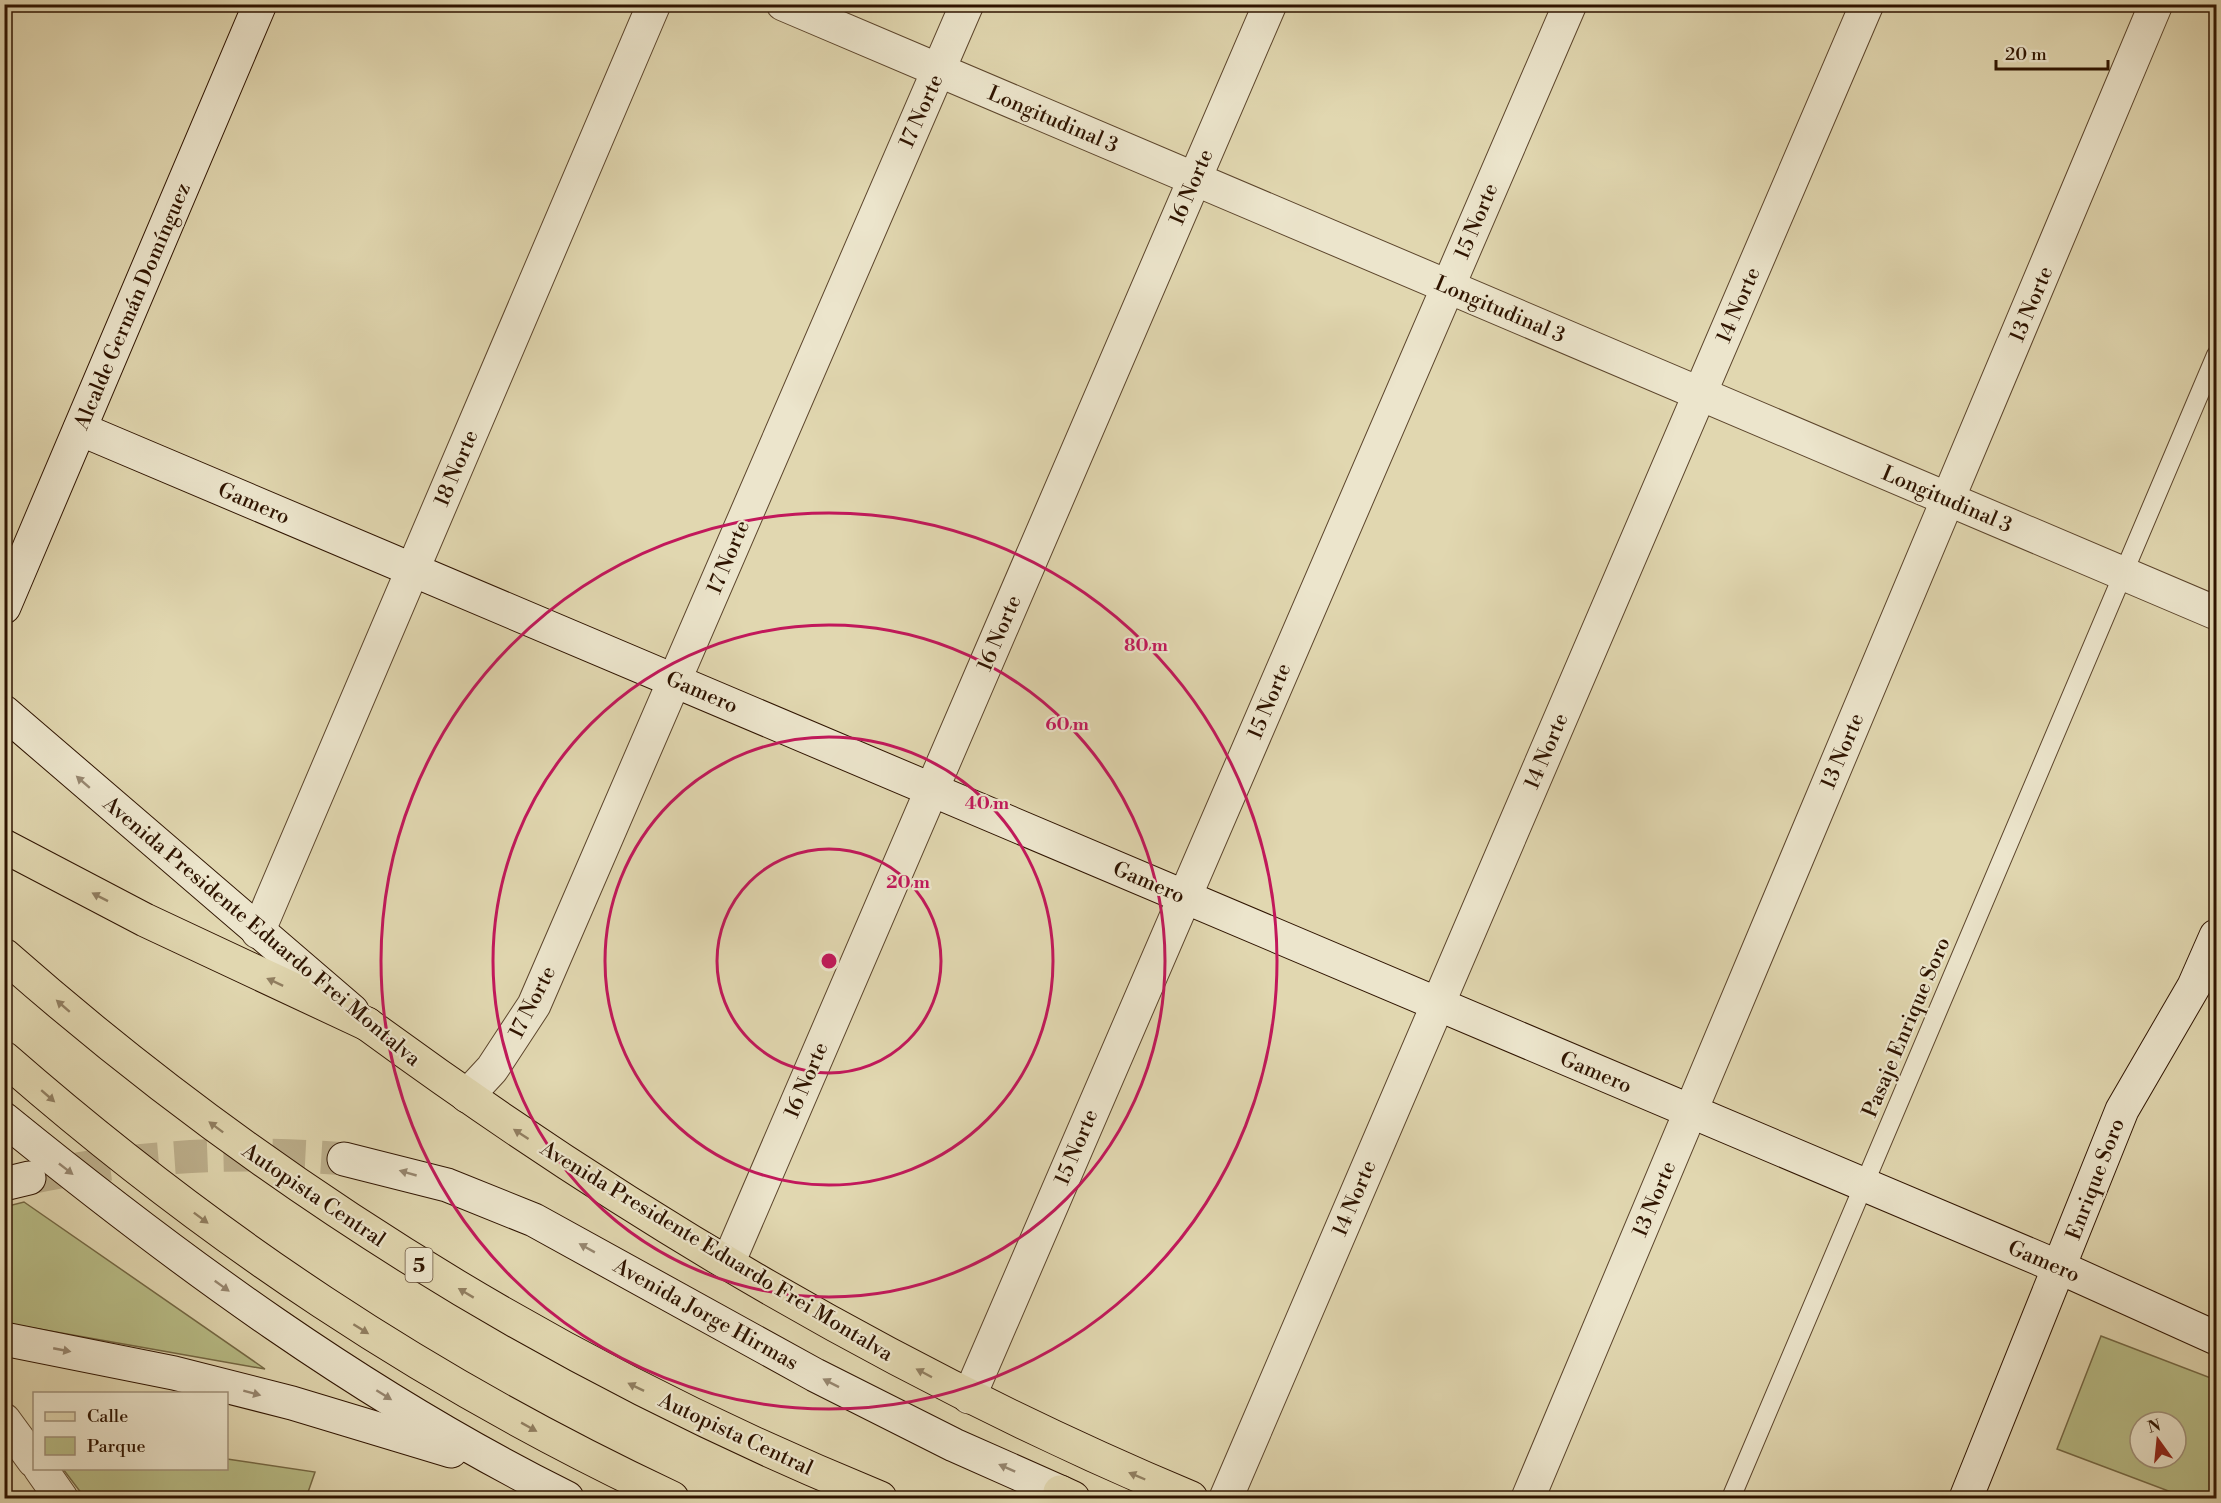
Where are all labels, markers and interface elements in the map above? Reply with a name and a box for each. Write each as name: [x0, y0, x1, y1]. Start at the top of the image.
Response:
scale bar: [1996, 33, 2108, 71]
text: 20 m: [2005, 43, 2047, 66]
street label: 17 Norte: [894, 71, 950, 152]
street label: Longitudinal 3: [983, 81, 1122, 159]
street label: 16 Norte: [1164, 145, 1220, 229]
street label: Alcalde Germán Domínguez: [69, 179, 197, 435]
street label: 15 Norte: [1449, 180, 1504, 263]
street label: 13 Norte: [2004, 263, 2059, 346]
street label: 14 Norte: [1711, 264, 1766, 347]
street label: Longitudinal 3: [1430, 271, 1569, 349]
street label: 18 Norte: [429, 426, 485, 511]
street label: Longitudinal 3: [1877, 461, 2016, 539]
street label: Gamero: [214, 477, 294, 531]
street label: 17 Norte: [702, 517, 756, 598]
street label: 16 Norte: [972, 591, 1028, 675]
text: 80 m: [1124, 634, 1169, 657]
street label: 15 Norte: [1242, 660, 1297, 743]
street label: Gamero: [662, 666, 742, 720]
street label: 14 Norte: [1519, 710, 1574, 793]
street label: 13 Norte: [1815, 710, 1870, 793]
text: 60 m: [1045, 713, 1089, 736]
one-way arrow: [76, 776, 91, 789]
street label: Avenida Presidente Eduardo Frei Montalva: [96, 790, 426, 1073]
text: 40 m: [965, 792, 1010, 815]
street label: Gamero: [1109, 856, 1189, 910]
text: 20 m: [886, 871, 930, 894]
one-way arrow: [91, 892, 108, 902]
street label: Pasaje Enrique Soro: [1857, 933, 1957, 1121]
centre of rings: [819, 951, 839, 971]
street label: 17 Norte: [504, 962, 562, 1043]
one-way arrow: [266, 977, 284, 987]
one-way arrow: [56, 1000, 71, 1013]
street label: 16 Norte: [779, 1038, 835, 1122]
street label: Gamero: [1556, 1046, 1636, 1100]
one-way arrow: [41, 1089, 56, 1103]
street label: 15 Norte: [1049, 1106, 1104, 1189]
street label: Enrique Soro: [2061, 1115, 2131, 1244]
one-way arrow: [208, 1122, 223, 1134]
one-way arrow: [514, 1128, 530, 1140]
street label: Avenida Presidente Eduardo Frei Montalva: [535, 1135, 898, 1368]
street label: Autopista Central: [236, 1138, 390, 1253]
street label: 14 Norte: [1327, 1157, 1382, 1240]
street label: 13 Norte: [1627, 1158, 1682, 1241]
one-way arrow: [58, 1162, 74, 1175]
one-way arrow: [399, 1168, 417, 1177]
one-way arrow: [192, 1212, 208, 1224]
street label: Gamero: [2004, 1235, 2084, 1289]
one-way arrow: [579, 1243, 596, 1253]
road number: 5: [406, 1248, 432, 1282]
street label: Avenida Jorge Hirmas: [608, 1253, 802, 1376]
one-way arrow: [214, 1280, 229, 1292]
one-way arrow: [457, 1288, 474, 1298]
one-way arrow: [353, 1323, 369, 1334]
one-way arrow: [53, 1346, 72, 1355]
one-way arrow: [915, 1368, 932, 1378]
one-way arrow: [823, 1379, 840, 1388]
one-way arrow: [628, 1383, 645, 1392]
street label: Autopista Central: [653, 1387, 817, 1482]
one-way arrow: [243, 1388, 261, 1398]
one-way arrow: [376, 1389, 392, 1400]
legend: [33, 1392, 228, 1470]
text: Calle: [87, 1405, 128, 1428]
north arrow: [2128, 1410, 2188, 1470]
text: N: [2146, 1415, 2163, 1438]
one-way arrow: [521, 1422, 538, 1432]
text: Parque: [87, 1435, 146, 1458]
one-way arrow: [997, 1463, 1015, 1473]
one-way arrow: [1128, 1471, 1146, 1480]

